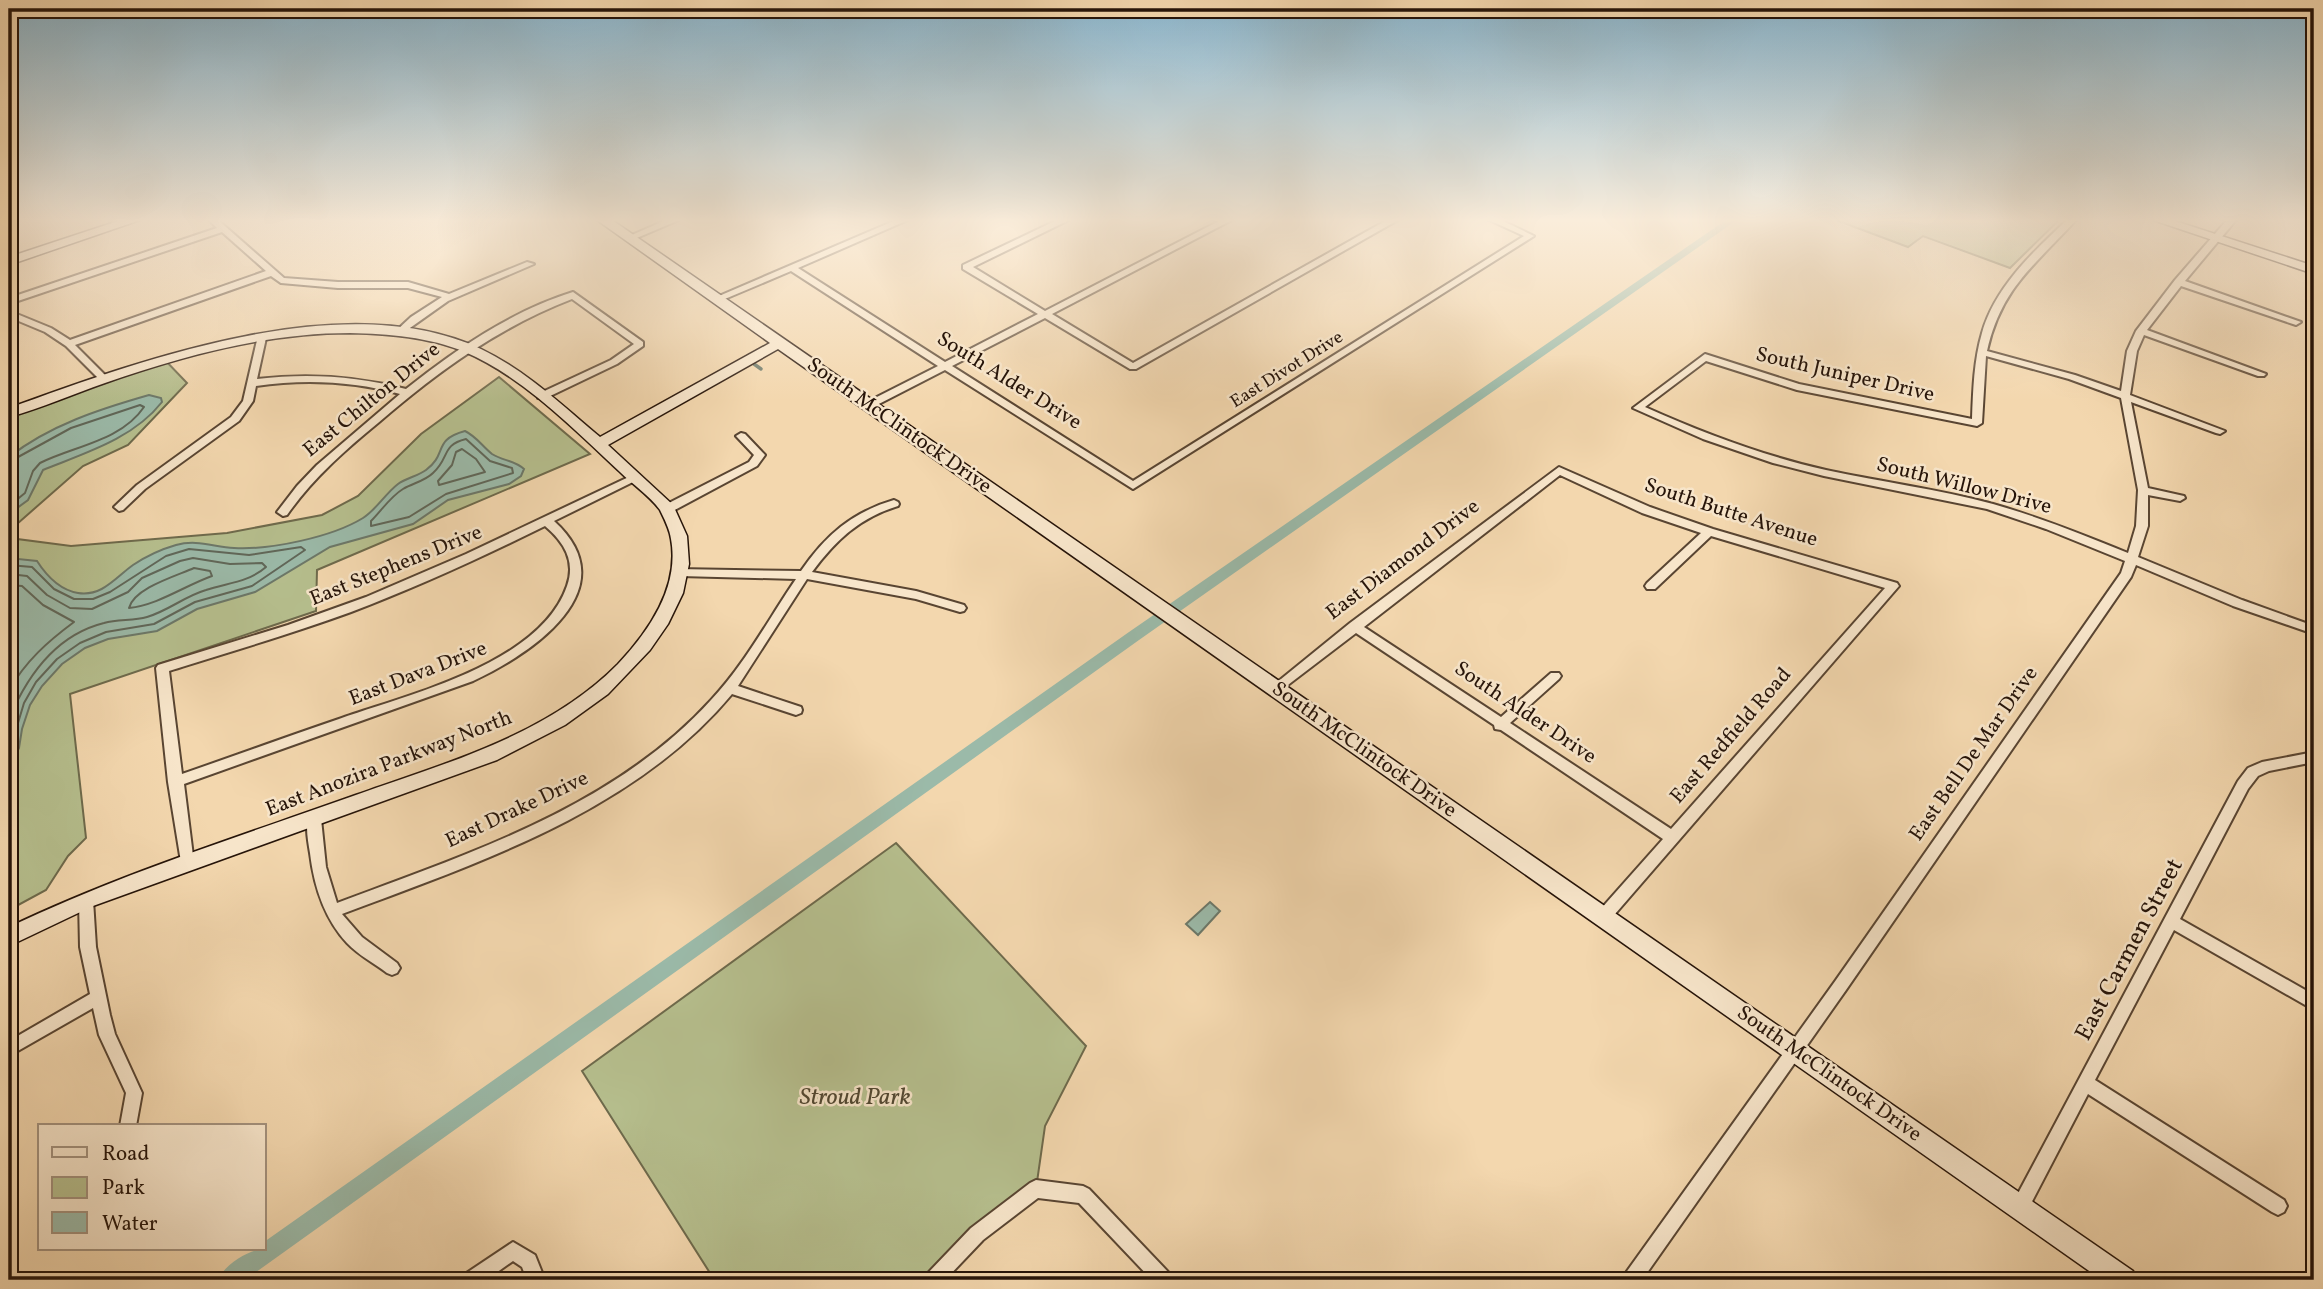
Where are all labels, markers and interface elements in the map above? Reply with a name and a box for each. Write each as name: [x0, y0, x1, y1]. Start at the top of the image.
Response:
street label: South Alder Drive: [931, 325, 1087, 437]
street label: East Divot Drive: [1226, 325, 1348, 415]
street label: East Chilton Drive: [297, 336, 447, 464]
street label: South Juniper Drive: [1753, 340, 1937, 410]
street label: South McClintock Drive: [800, 351, 998, 501]
street label: South Willow Drive: [1873, 450, 2055, 522]
street label: South Butte Avenue: [1641, 471, 1821, 555]
street label: East Diamond Drive: [1320, 493, 1486, 627]
street label: East Stephens Drive: [305, 518, 487, 614]
street label: East Dava Drive: [345, 634, 491, 714]
street label: South Alder Drive: [1448, 655, 1602, 771]
street label: East Redfield Road: [1664, 661, 1798, 811]
street label: East Bell De Mar Drive: [1903, 661, 2045, 847]
street label: South McClintock Drive: [1265, 675, 1463, 825]
street label: East Anozira Parkway North: [262, 704, 516, 824]
street label: East Drake Drive: [441, 764, 593, 856]
street label: East Carmen Street: [2068, 853, 2192, 1047]
street label: South McClintock Drive: [1730, 999, 1928, 1149]
park label: Stroud Park: [799, 1081, 911, 1115]
legend: [38, 1124, 266, 1250]
text: Road: [102, 1140, 149, 1169]
text: Park: [102, 1174, 145, 1203]
text: Water: [102, 1210, 158, 1239]

